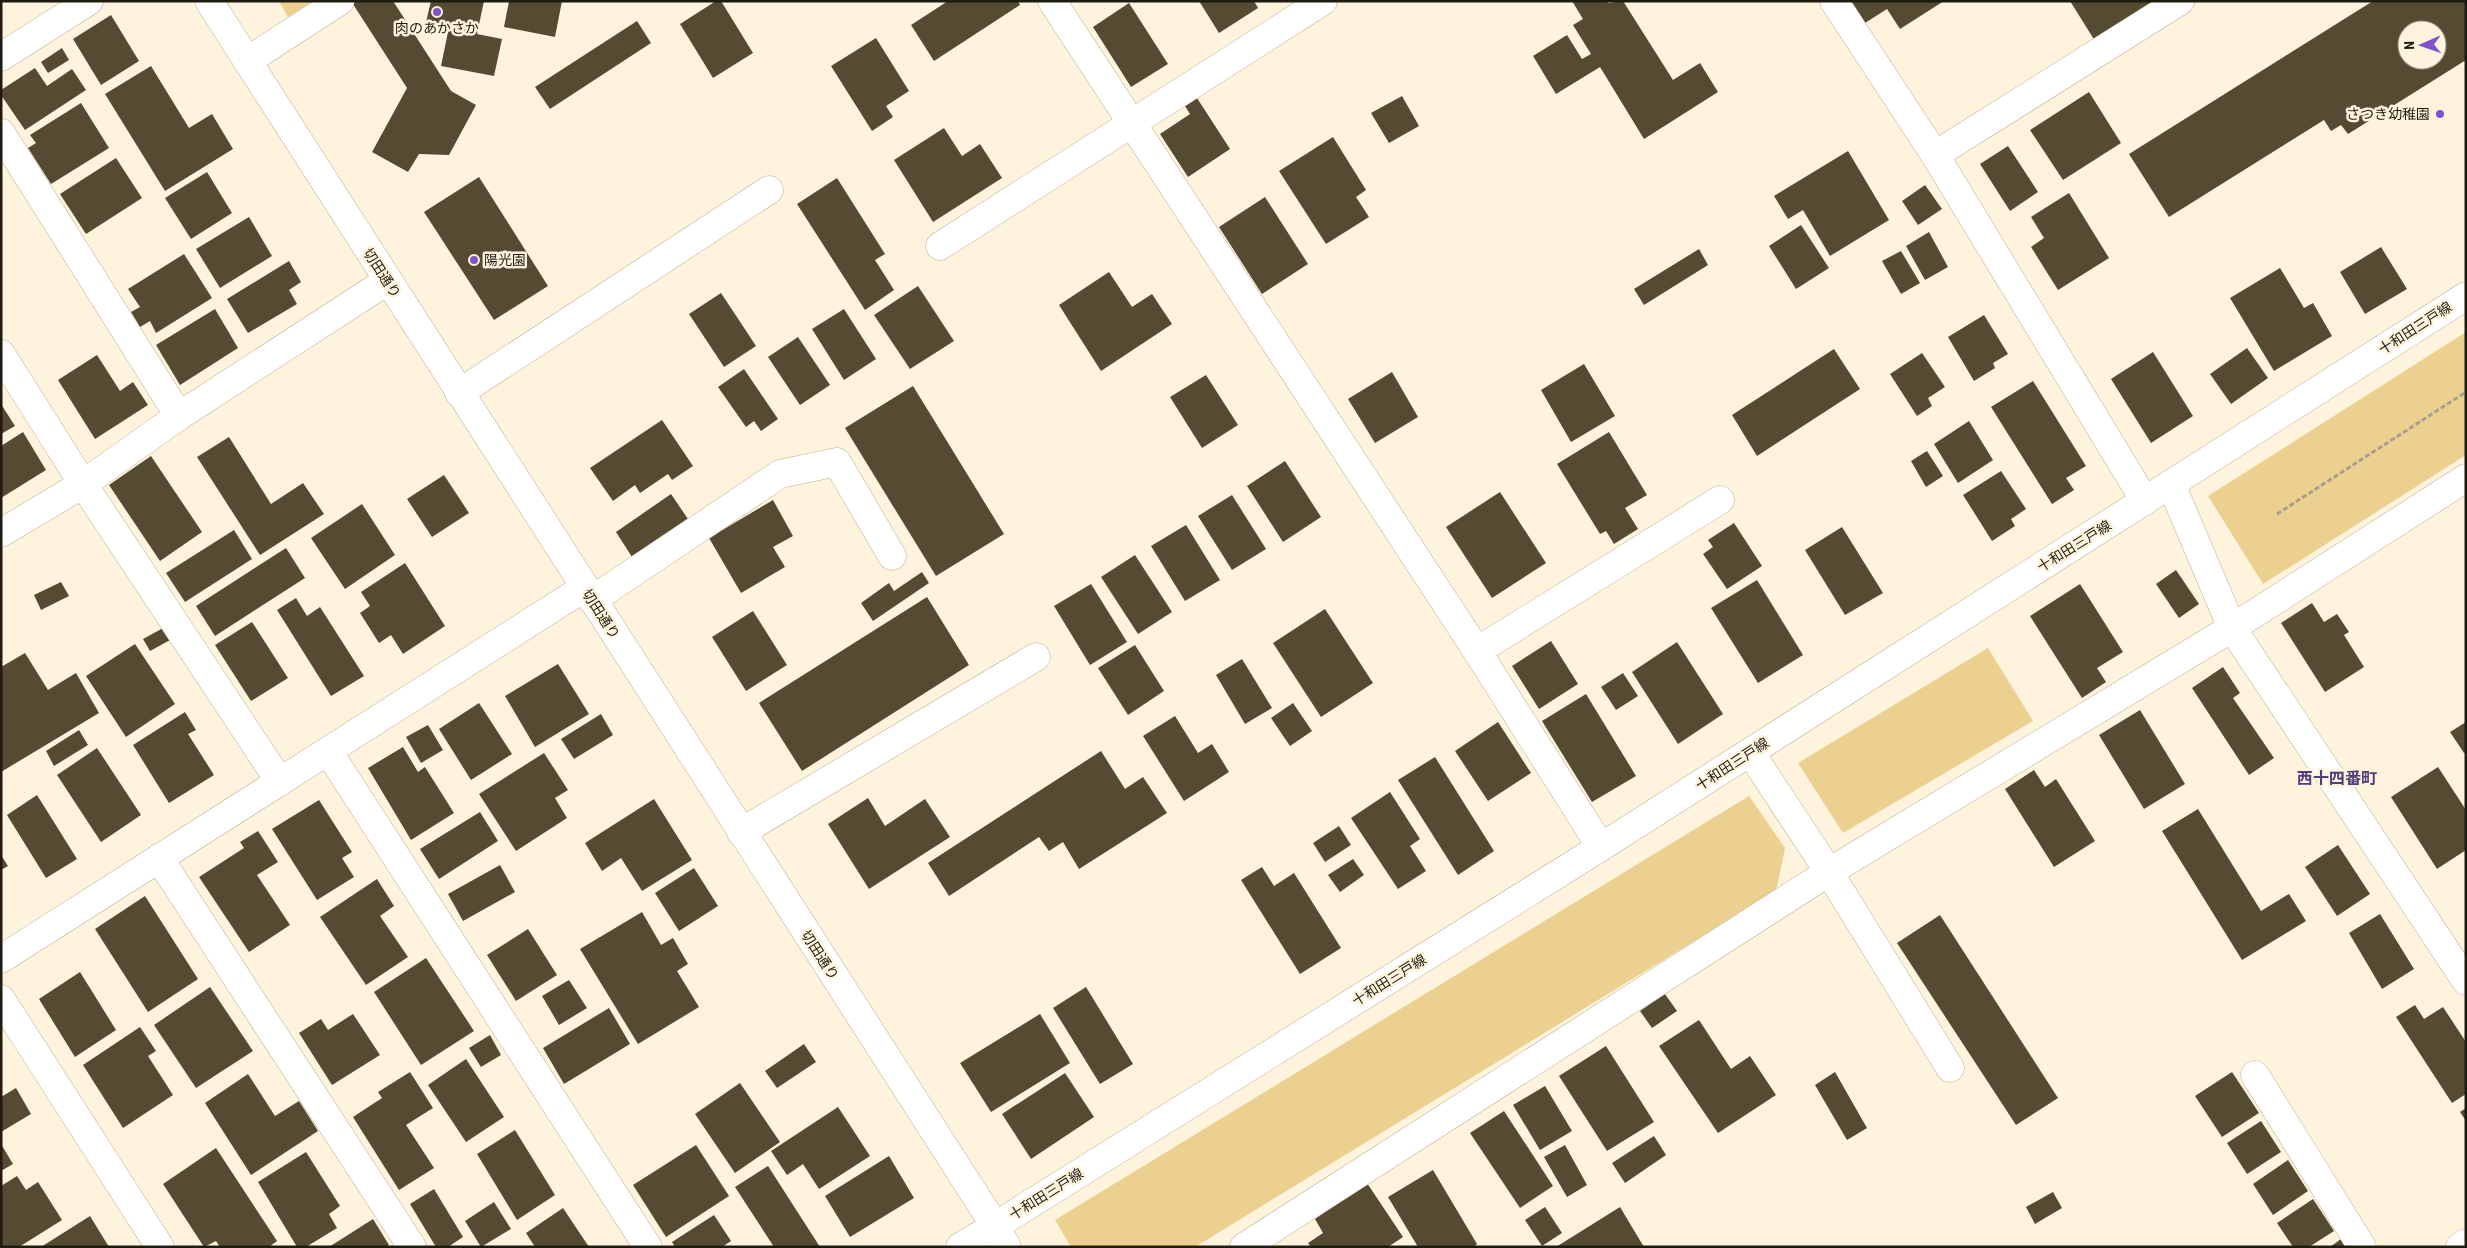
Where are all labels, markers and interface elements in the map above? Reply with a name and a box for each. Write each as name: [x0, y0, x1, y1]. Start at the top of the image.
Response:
marker: 肉のあかさか: [431, 6, 443, 18]
place label: 肉のあかさか: [395, 20, 479, 36]
north arrow: [2397, 20, 2447, 70]
text: N: [2401, 41, 2417, 50]
place label: さつき幼稚園: [2346, 106, 2430, 122]
marker: さつき幼稚園: [2434, 108, 2446, 120]
street label: 切田通り: [360, 245, 404, 301]
place label: 陽光園: [484, 252, 526, 268]
marker: 陽光園: [468, 254, 480, 266]
street label: 十和田三戸線: [2375, 298, 2455, 358]
street label: 十和田三戸線: [2034, 517, 2114, 575]
street label: 切田通り: [579, 586, 623, 642]
street label: 十和田三戸線: [1692, 734, 1772, 794]
district label: 西十四番町: [2297, 769, 2377, 788]
street label: 切田通り: [798, 927, 842, 983]
street label: 十和田三戸線: [1349, 951, 1429, 1009]
street label: 十和田三戸線: [1006, 1165, 1086, 1223]

